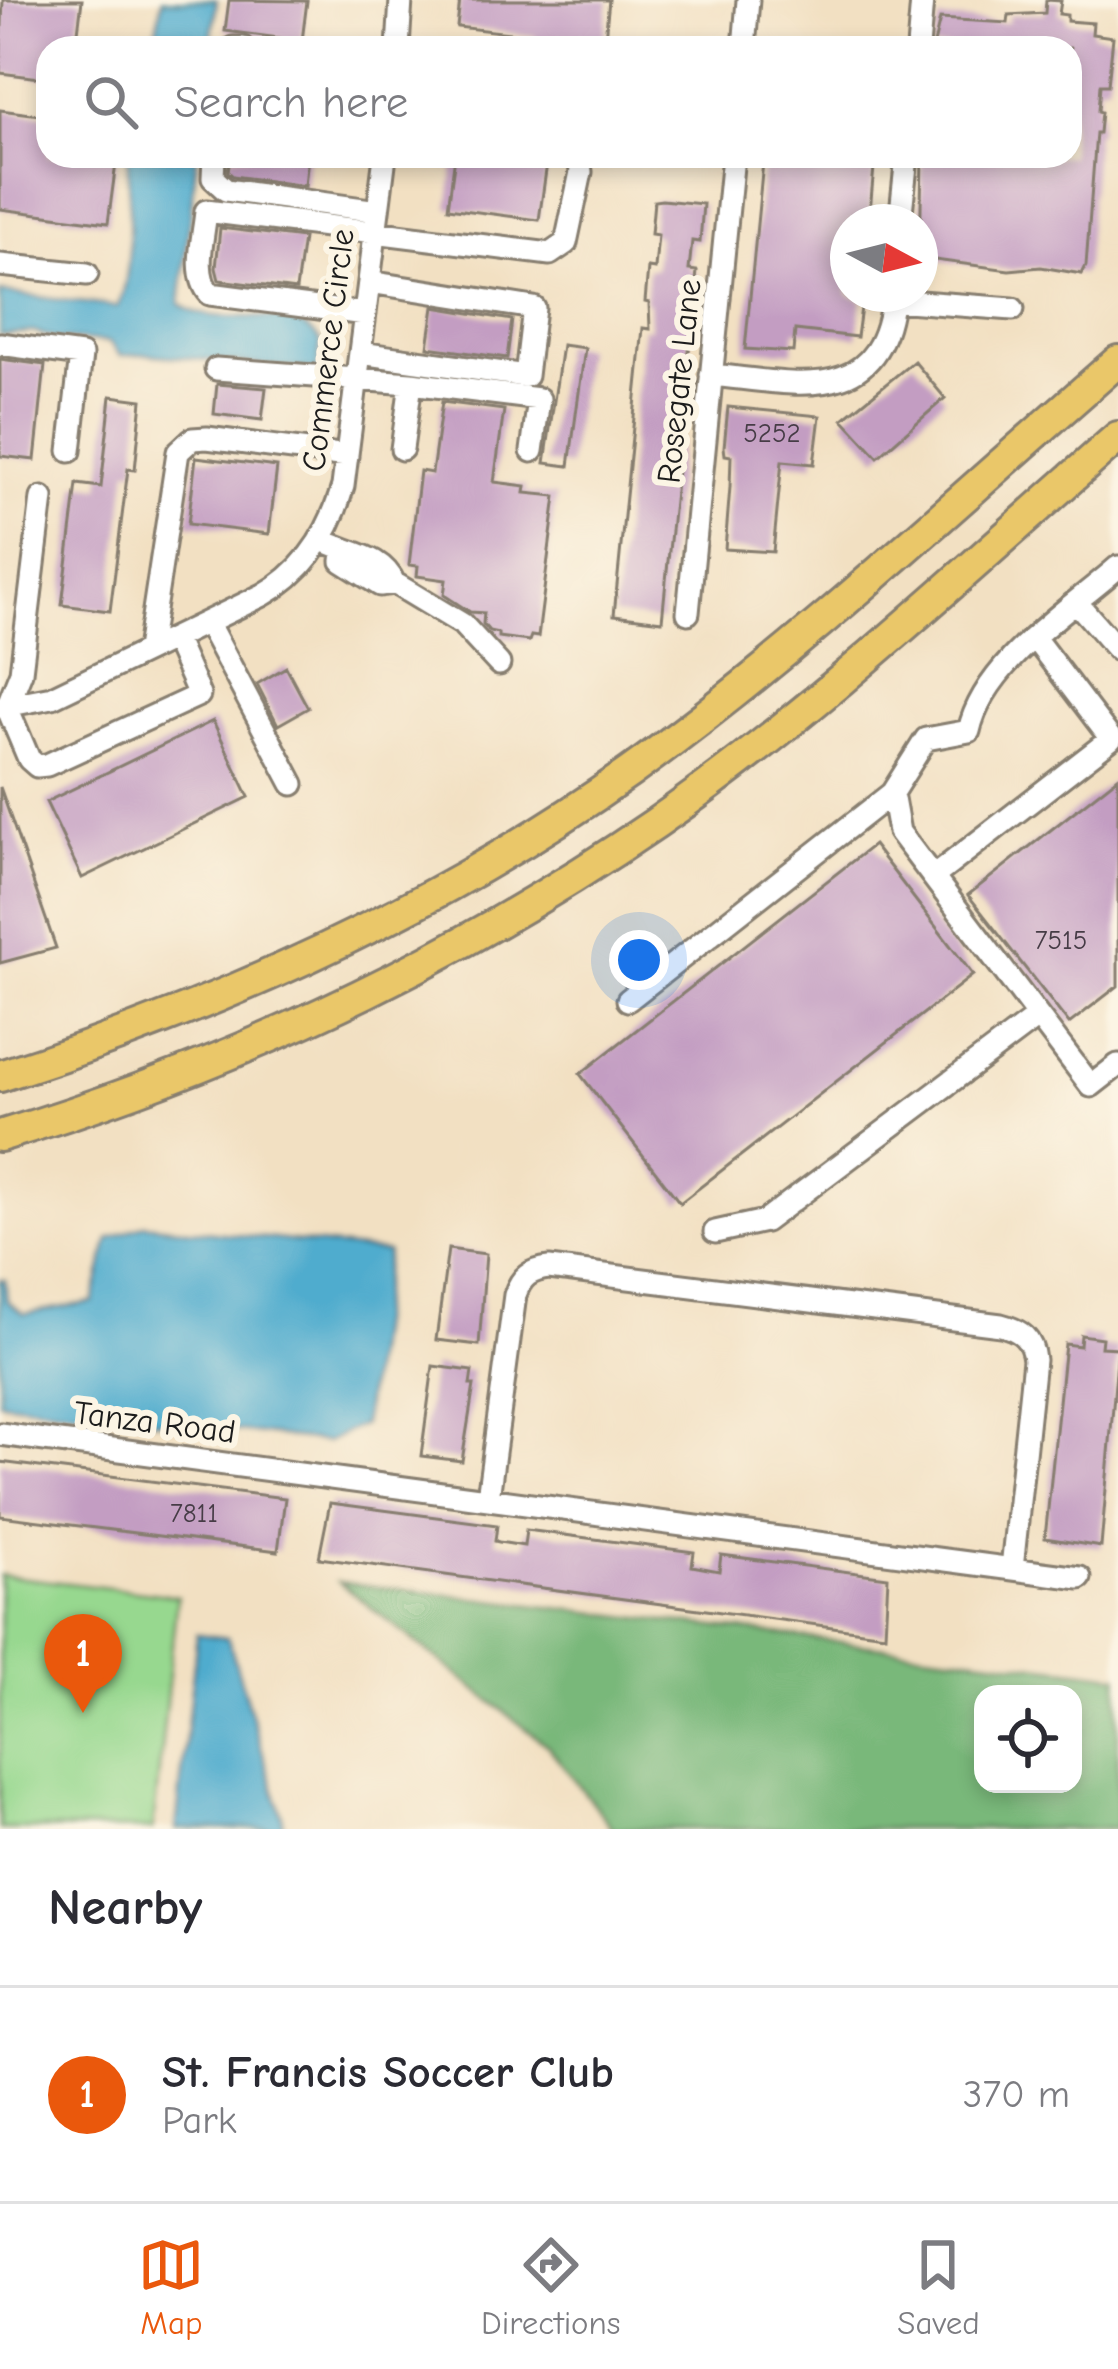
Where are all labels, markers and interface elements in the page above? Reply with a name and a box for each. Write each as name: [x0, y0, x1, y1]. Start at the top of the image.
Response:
search box: [36, 36, 1082, 168]
icon: search: [78, 69, 144, 135]
text: Search here: [174, 76, 408, 128]
north arrow: [830, 204, 938, 312]
street label: Commerce Circle: [294, 227, 362, 473]
street label: Rosegate Lane: [649, 277, 709, 485]
house number: 5252: [743, 418, 801, 449]
house number: 7515: [1035, 925, 1087, 956]
your location: [609, 930, 669, 990]
street label: Tanza Road: [72, 1393, 238, 1451]
house number: 7811: [170, 1498, 218, 1529]
pin: 1: [44, 1614, 122, 1713]
map controls: [974, 1685, 1082, 1793]
button: locate: [974, 1685, 1082, 1793]
text: Nearby: [48, 1878, 202, 1937]
text: St. Francis Soccer Club: [162, 2046, 614, 2098]
text: 1: [79, 2072, 95, 2117]
text: 370 m: [963, 2072, 1070, 2117]
text: Park: [162, 2098, 237, 2143]
tab: Map: [138, 2232, 204, 2342]
tab: Directions: [481, 2232, 621, 2342]
tab: Saved: [897, 2232, 980, 2342]

